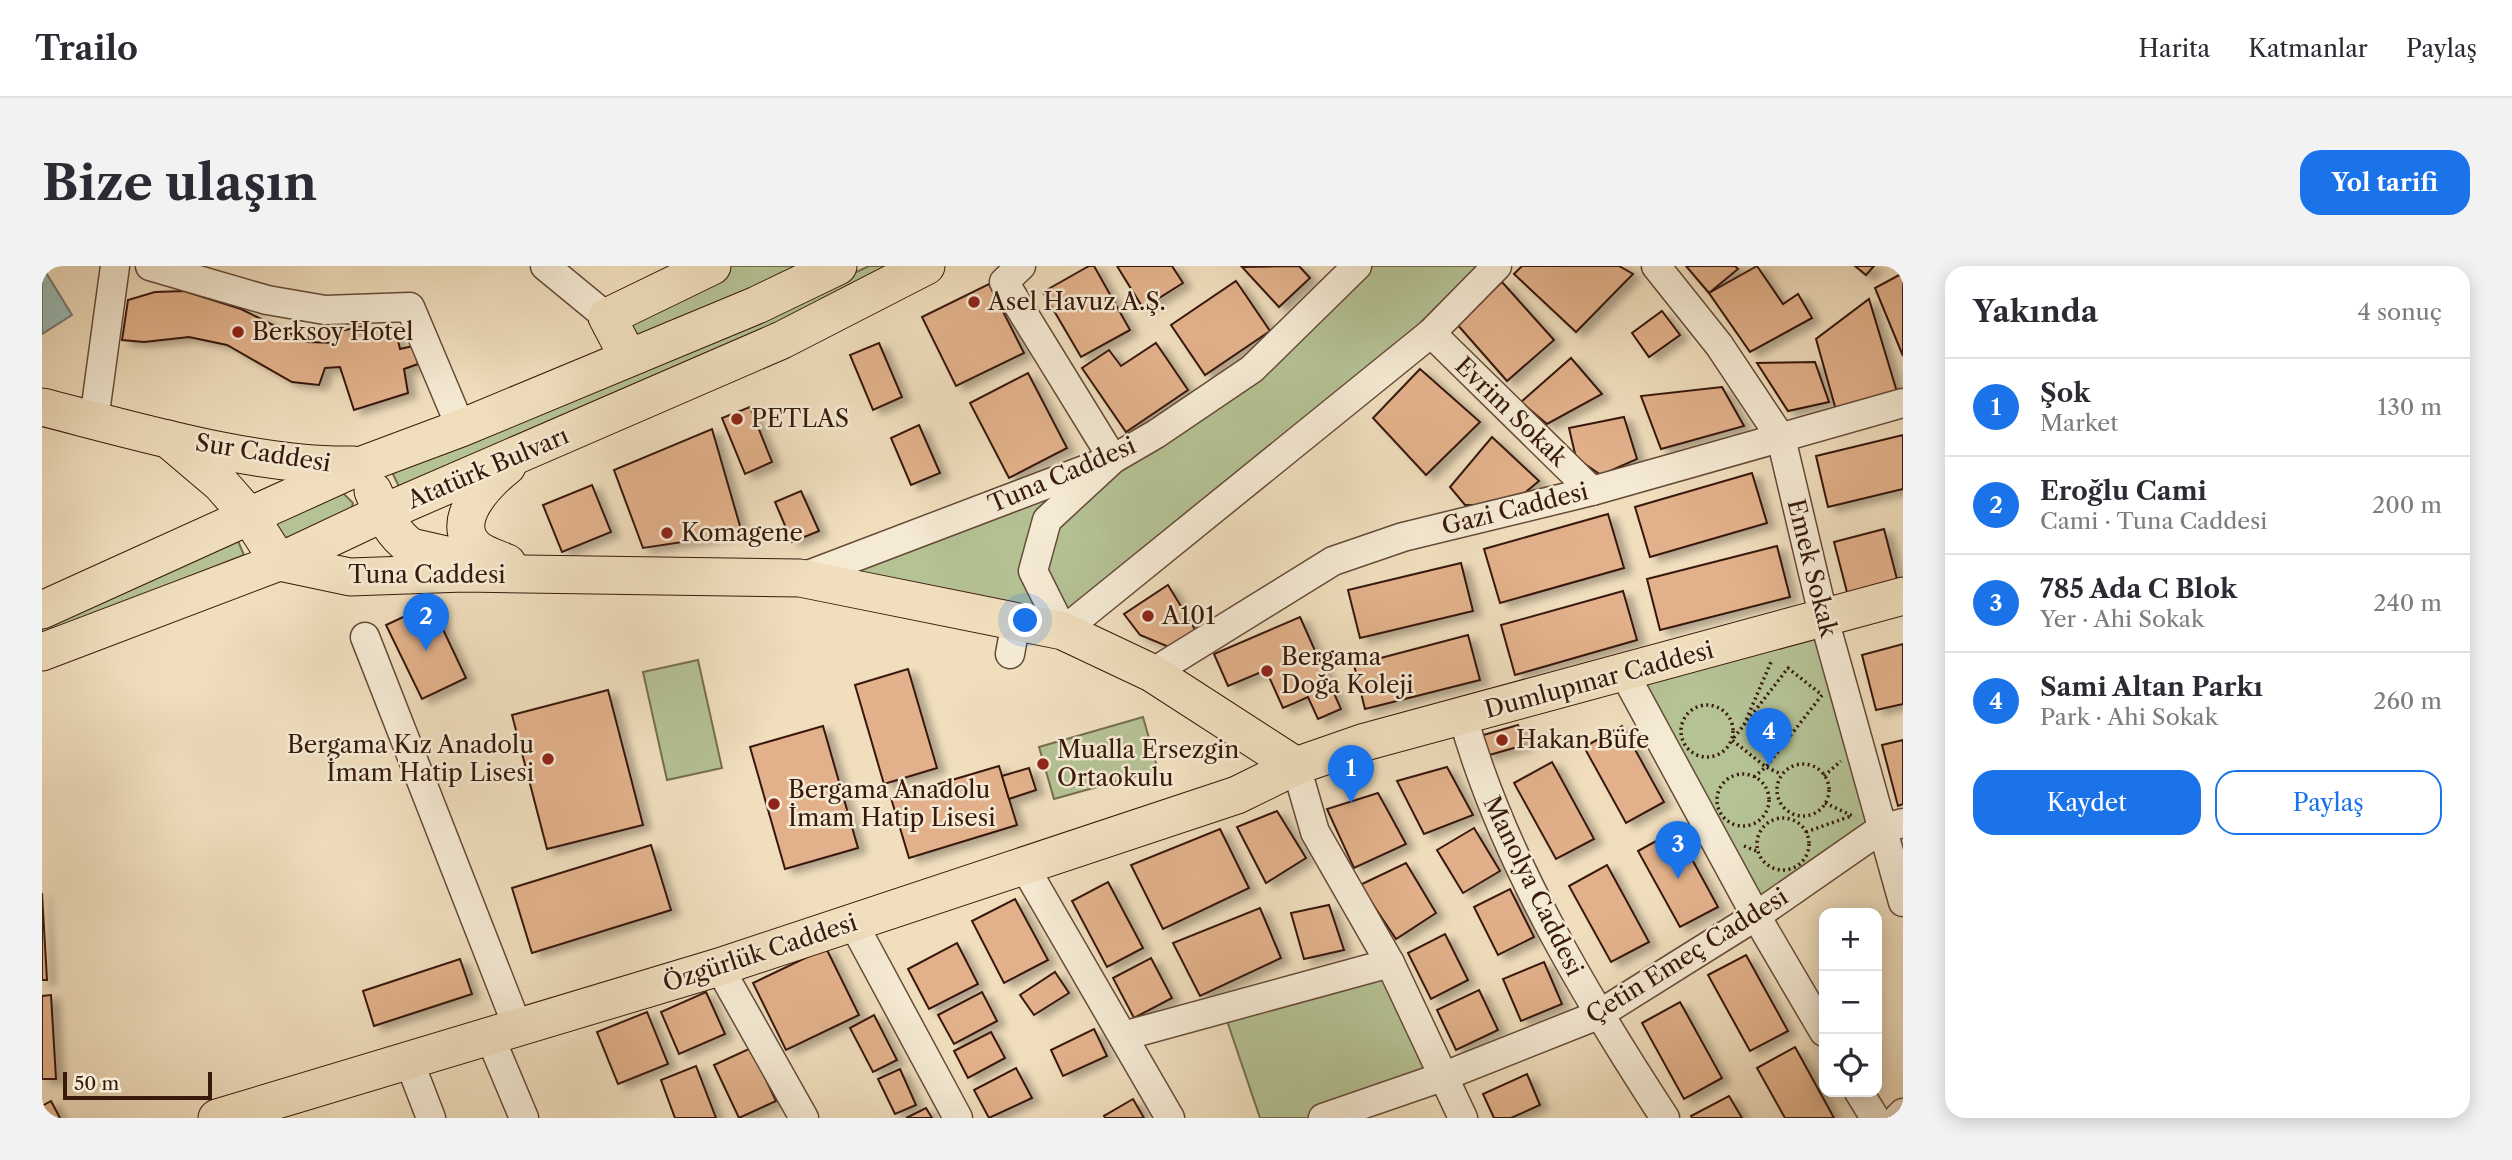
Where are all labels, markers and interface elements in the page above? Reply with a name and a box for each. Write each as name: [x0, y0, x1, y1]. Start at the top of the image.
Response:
text: Trailo: [35, 28, 138, 69]
text: Harita: [2139, 34, 2210, 63]
text: Katmanlar: [2248, 34, 2368, 63]
text: Paylaş: [2406, 34, 2477, 63]
button: Yol tarifi: [2300, 150, 2470, 215]
text: Bize ulaşın: [42, 152, 317, 213]
place label: Asel Havuz A.Ş.: [987, 287, 1166, 316]
text: Yakında: [1973, 293, 2098, 330]
marker: Asel Havuz A.Ş.: [966, 294, 982, 310]
text: 4 sonuç: [2358, 298, 2442, 326]
place label: Berksoy Hotel: [252, 317, 413, 346]
marker: Berksoy Hotel: [230, 324, 246, 340]
street label: Evrim Sokak: [1449, 351, 1574, 473]
text: Şok: [2040, 377, 2090, 409]
text: 1: [1991, 393, 2001, 421]
text: 130 m: [2378, 393, 2442, 421]
place label: PETLAS: [751, 404, 849, 433]
text: Market: [2040, 409, 2118, 437]
marker: PETLAS: [729, 411, 745, 427]
street label: Atatürk Bulvarı: [402, 421, 573, 515]
street label: Sur Caddesi: [193, 427, 333, 478]
street label: Tuna Caddesi: [984, 430, 1140, 519]
text: Eroğlu Cami: [2040, 475, 2207, 507]
street label: Gazi Caddesi: [1439, 476, 1591, 541]
text: 2: [1989, 491, 2003, 519]
text: 200 m: [2372, 491, 2442, 519]
street label: Emek Sokak: [1781, 496, 1844, 641]
text: Cami · Tuna Caddesi: [2040, 507, 2267, 535]
place label: Komagene: [681, 518, 803, 547]
marker: Komagene: [659, 525, 675, 541]
street label: Tuna Caddesi: [348, 560, 506, 589]
text: 785 Ada C Blok: [2040, 573, 2237, 605]
text: 3: [1990, 589, 2003, 617]
text: 240 m: [2373, 589, 2442, 617]
pin: 2: [403, 593, 449, 651]
place label: A101: [1161, 601, 1215, 630]
your location: [1008, 603, 1042, 637]
text: Yer · Ahi Sokak: [2040, 605, 2204, 633]
marker: A101: [1140, 608, 1156, 624]
street label: Dumlupınar Caddesi: [1481, 635, 1717, 724]
place label: Bergama Doğa Koleji: [1281, 642, 1414, 699]
marker: Bergama Doğa Koleji: [1259, 663, 1275, 679]
text: Sami Altan Parkı: [2040, 671, 2263, 703]
text: 4: [1989, 687, 2003, 715]
text: 260 m: [2373, 687, 2442, 715]
text: Park · Ahi Sokak: [2040, 703, 2218, 731]
pin: 4: [1746, 708, 1792, 766]
place label: Hakan Büfe: [1516, 725, 1649, 754]
place label: Bergama Kız Anadolu İmam Hatip Lisesi: [287, 730, 534, 787]
marker: Hakan Büfe: [1494, 732, 1510, 748]
place label: Mualla Ersezgin Ortaokulu: [1057, 735, 1239, 792]
pin: 1: [1328, 745, 1374, 803]
marker: Bergama Kız Anadolu İmam Hatip Lisesi: [540, 751, 556, 767]
marker: Mualla Ersezgin Ortaokulu: [1035, 756, 1051, 772]
button: Kaydet: [1973, 770, 2201, 835]
button: Paylaş: [2215, 770, 2442, 835]
place label: Bergama Anadolu İmam Hatip Lisesi: [788, 775, 995, 832]
street label: Manolya Caddesi: [1477, 791, 1590, 980]
marker: Bergama Anadolu İmam Hatip Lisesi: [766, 796, 782, 812]
pin: 3: [1655, 821, 1701, 879]
street label: Çetin Emeç Caddesi: [1581, 882, 1793, 1029]
street label: Özgürlük Caddesi: [659, 907, 861, 998]
map controls: [1819, 908, 1882, 1097]
button: +: [1819, 908, 1882, 971]
button: −: [1819, 971, 1882, 1034]
button: locate: [1819, 1034, 1882, 1097]
scale bar: [63, 1069, 212, 1101]
text: 50 m: [74, 1072, 119, 1095]

